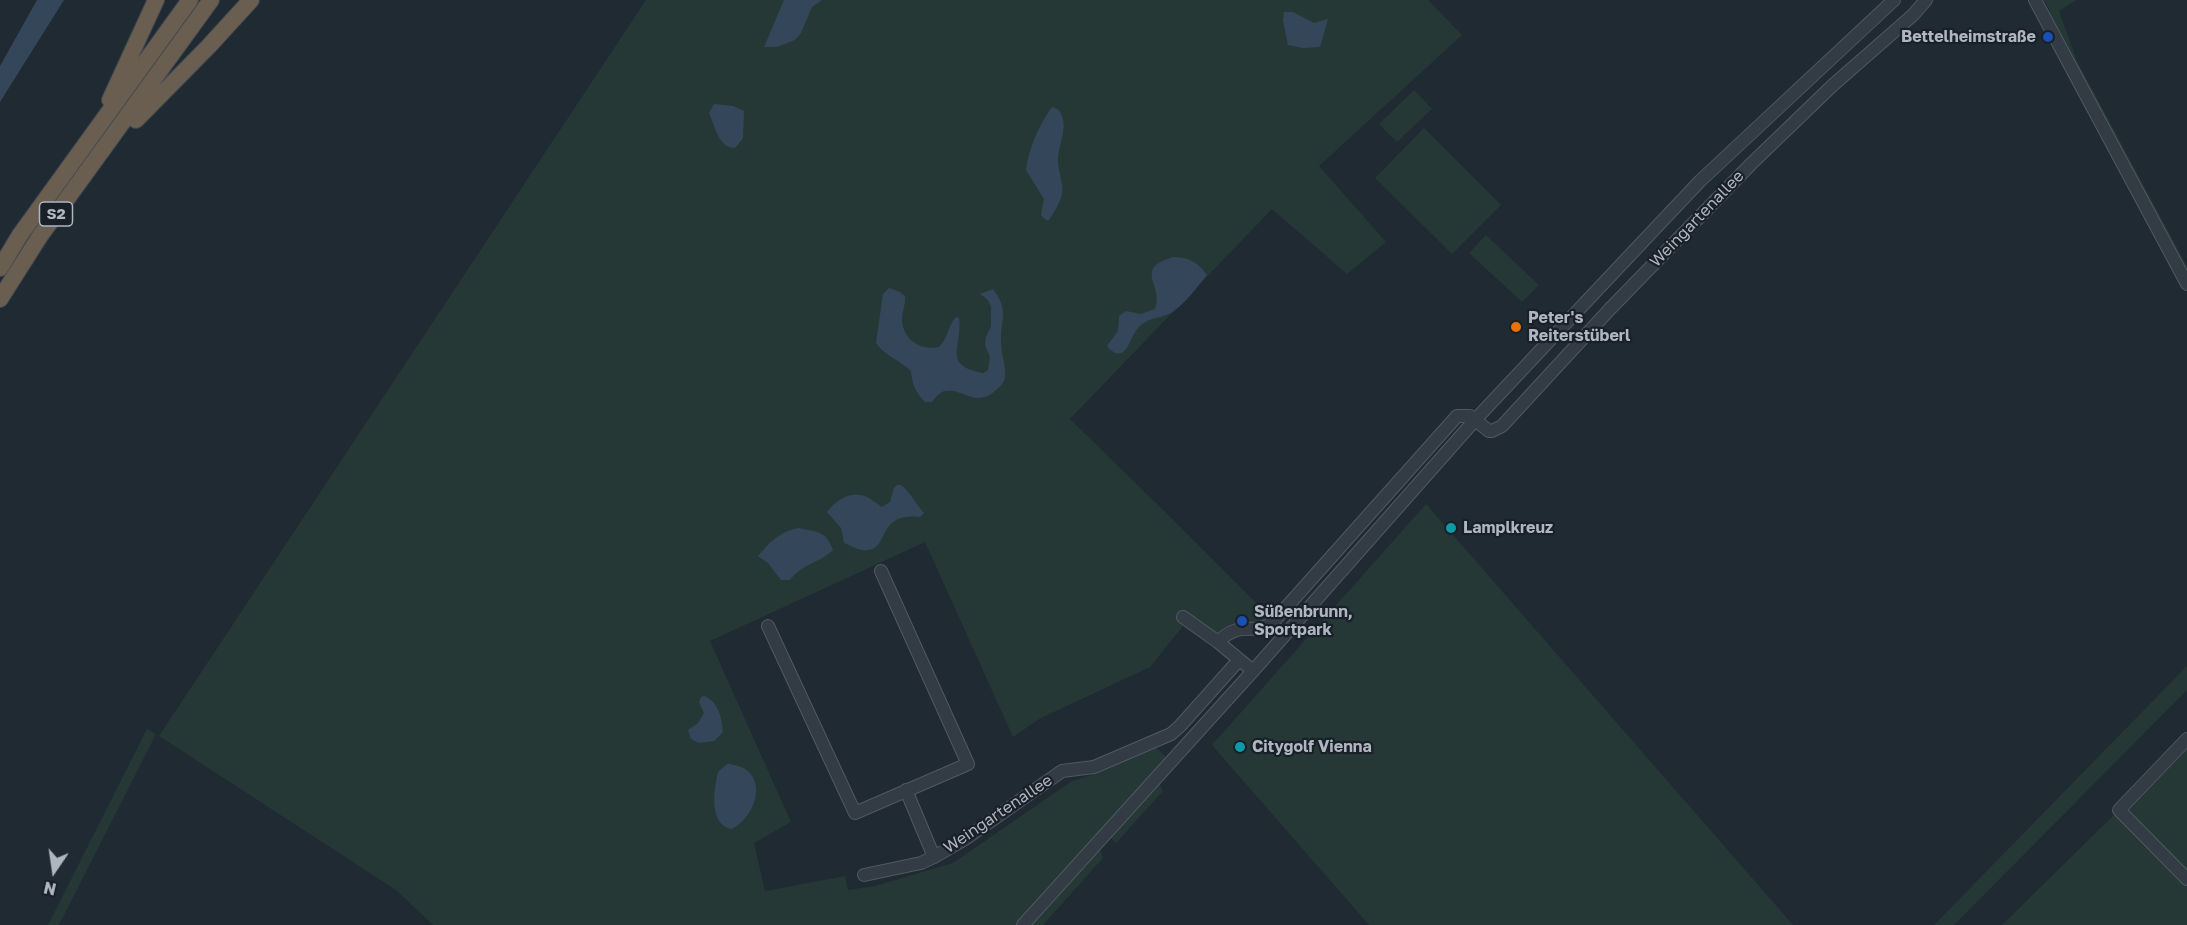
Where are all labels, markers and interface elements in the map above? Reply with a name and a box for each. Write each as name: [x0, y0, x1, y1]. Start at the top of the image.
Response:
place label: Bettelheimstraße: [1901, 27, 2036, 47]
marker: Bettelheimstraße: [2041, 30, 2055, 44]
street label: Weingartenallee: [1646, 167, 1748, 271]
road number: S2: [40, 202, 72, 226]
place label: Peter's Reiterstüberl: [1528, 308, 1630, 346]
marker: Peter's Reiterstüberl: [1509, 320, 1523, 334]
place label: Lamplkreuz: [1463, 518, 1553, 538]
marker: Lamplkreuz: [1444, 521, 1458, 535]
place label: Süßenbrunn, Sportpark: [1254, 602, 1353, 640]
marker: Süßenbrunn, Sportpark: [1235, 614, 1249, 628]
place label: Citygolf Vienna: [1252, 737, 1372, 757]
marker: Citygolf Vienna: [1233, 740, 1247, 754]
street label: Weingartenallee: [940, 771, 1056, 857]
north arrow: [24, 841, 84, 901]
text: N: [42, 877, 58, 900]

